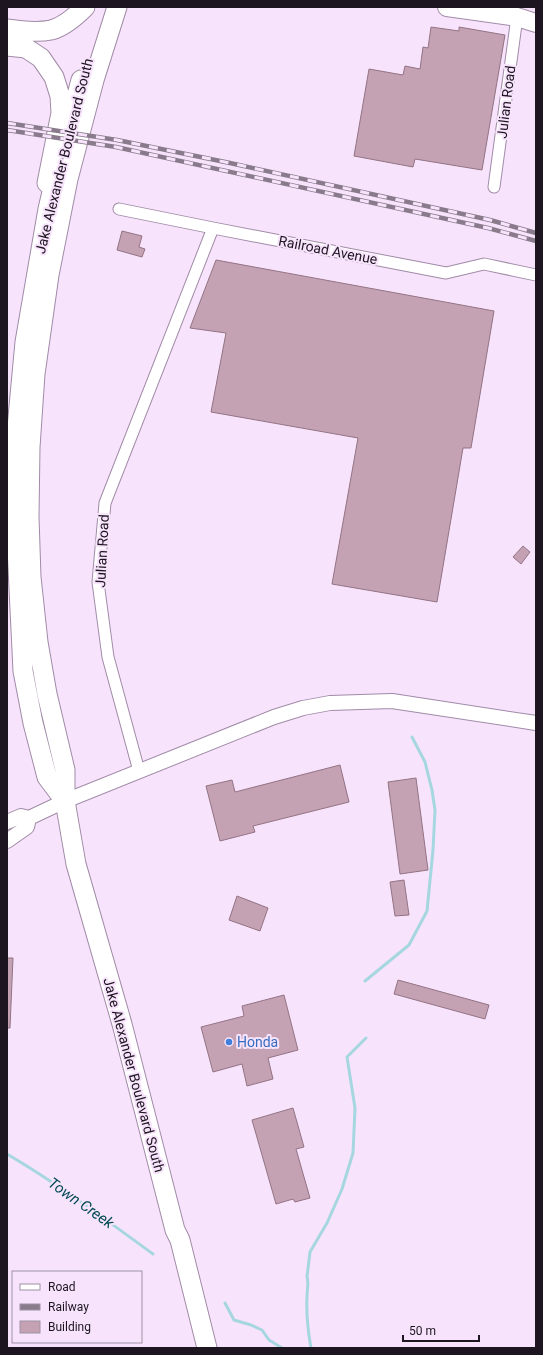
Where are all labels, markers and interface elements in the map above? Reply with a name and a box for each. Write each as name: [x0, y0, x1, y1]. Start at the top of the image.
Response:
street label: Jake Alexander Boulevard South: [32, 57, 96, 255]
street label: Julian Road: [494, 65, 518, 139]
street label: Railroad Avenue: [277, 233, 379, 267]
street label: Julian Road: [92, 514, 112, 588]
street label: Jake Alexander Boulevard South: [100, 976, 168, 1174]
place label: Honda: [237, 1034, 278, 1050]
marker: Honda: [224, 1037, 234, 1047]
water label: Town Creek: [45, 1174, 118, 1233]
legend: [12, 1271, 142, 1343]
text: Road: [48, 1280, 76, 1294]
text: Railway: [48, 1300, 89, 1314]
scale bar: [403, 1317, 479, 1343]
text: Building: [48, 1320, 91, 1334]
text: 50 m: [409, 1324, 436, 1338]

